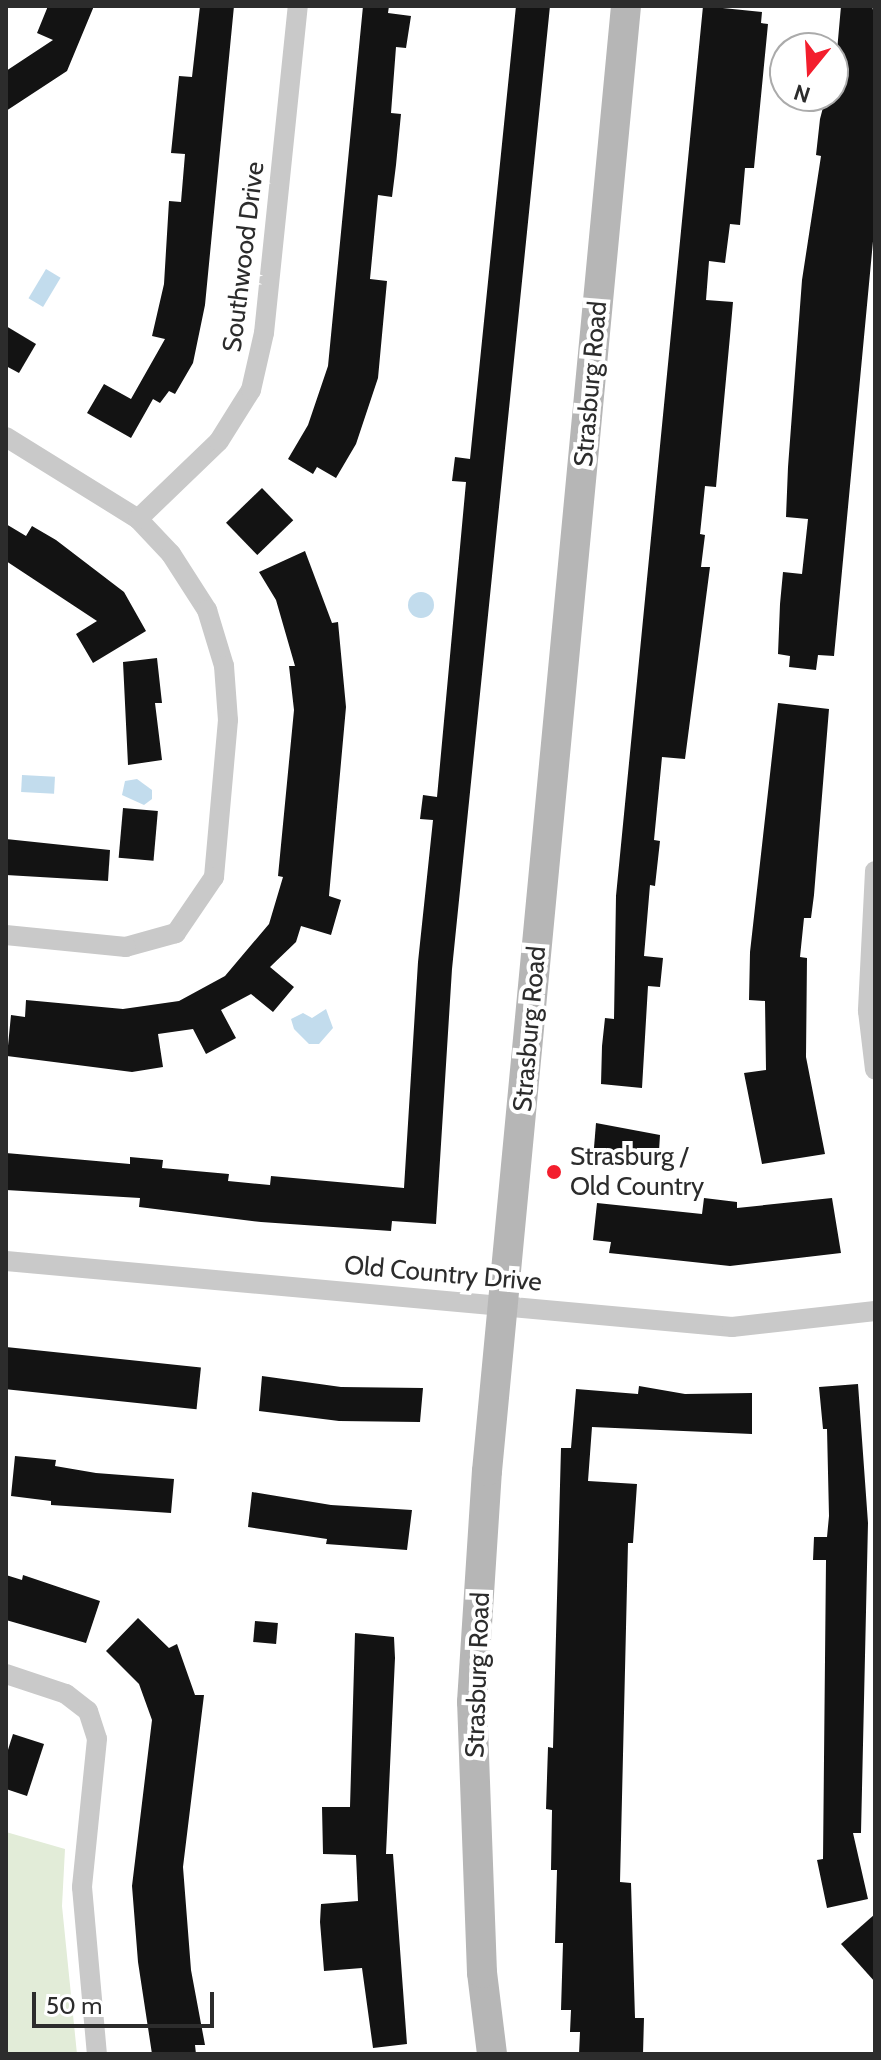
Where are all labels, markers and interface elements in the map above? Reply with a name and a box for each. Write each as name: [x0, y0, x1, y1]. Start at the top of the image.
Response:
north arrow: [769, 32, 849, 112]
text: N: [790, 78, 814, 109]
street label: Southwood Drive: [217, 160, 271, 354]
street label: Strasburg Road: [568, 300, 614, 468]
street label: Strasburg Road: [507, 945, 553, 1113]
place label: Strasburg / Old Country: [570, 1141, 704, 1202]
marker: Strasburg / Old Country: [545, 1163, 563, 1181]
street label: Old Country Drive: [343, 1250, 543, 1298]
street label: Strasburg Road: [460, 1591, 496, 1759]
scale bar: [36, 1976, 218, 2026]
text: 50 m: [46, 1991, 102, 2020]

